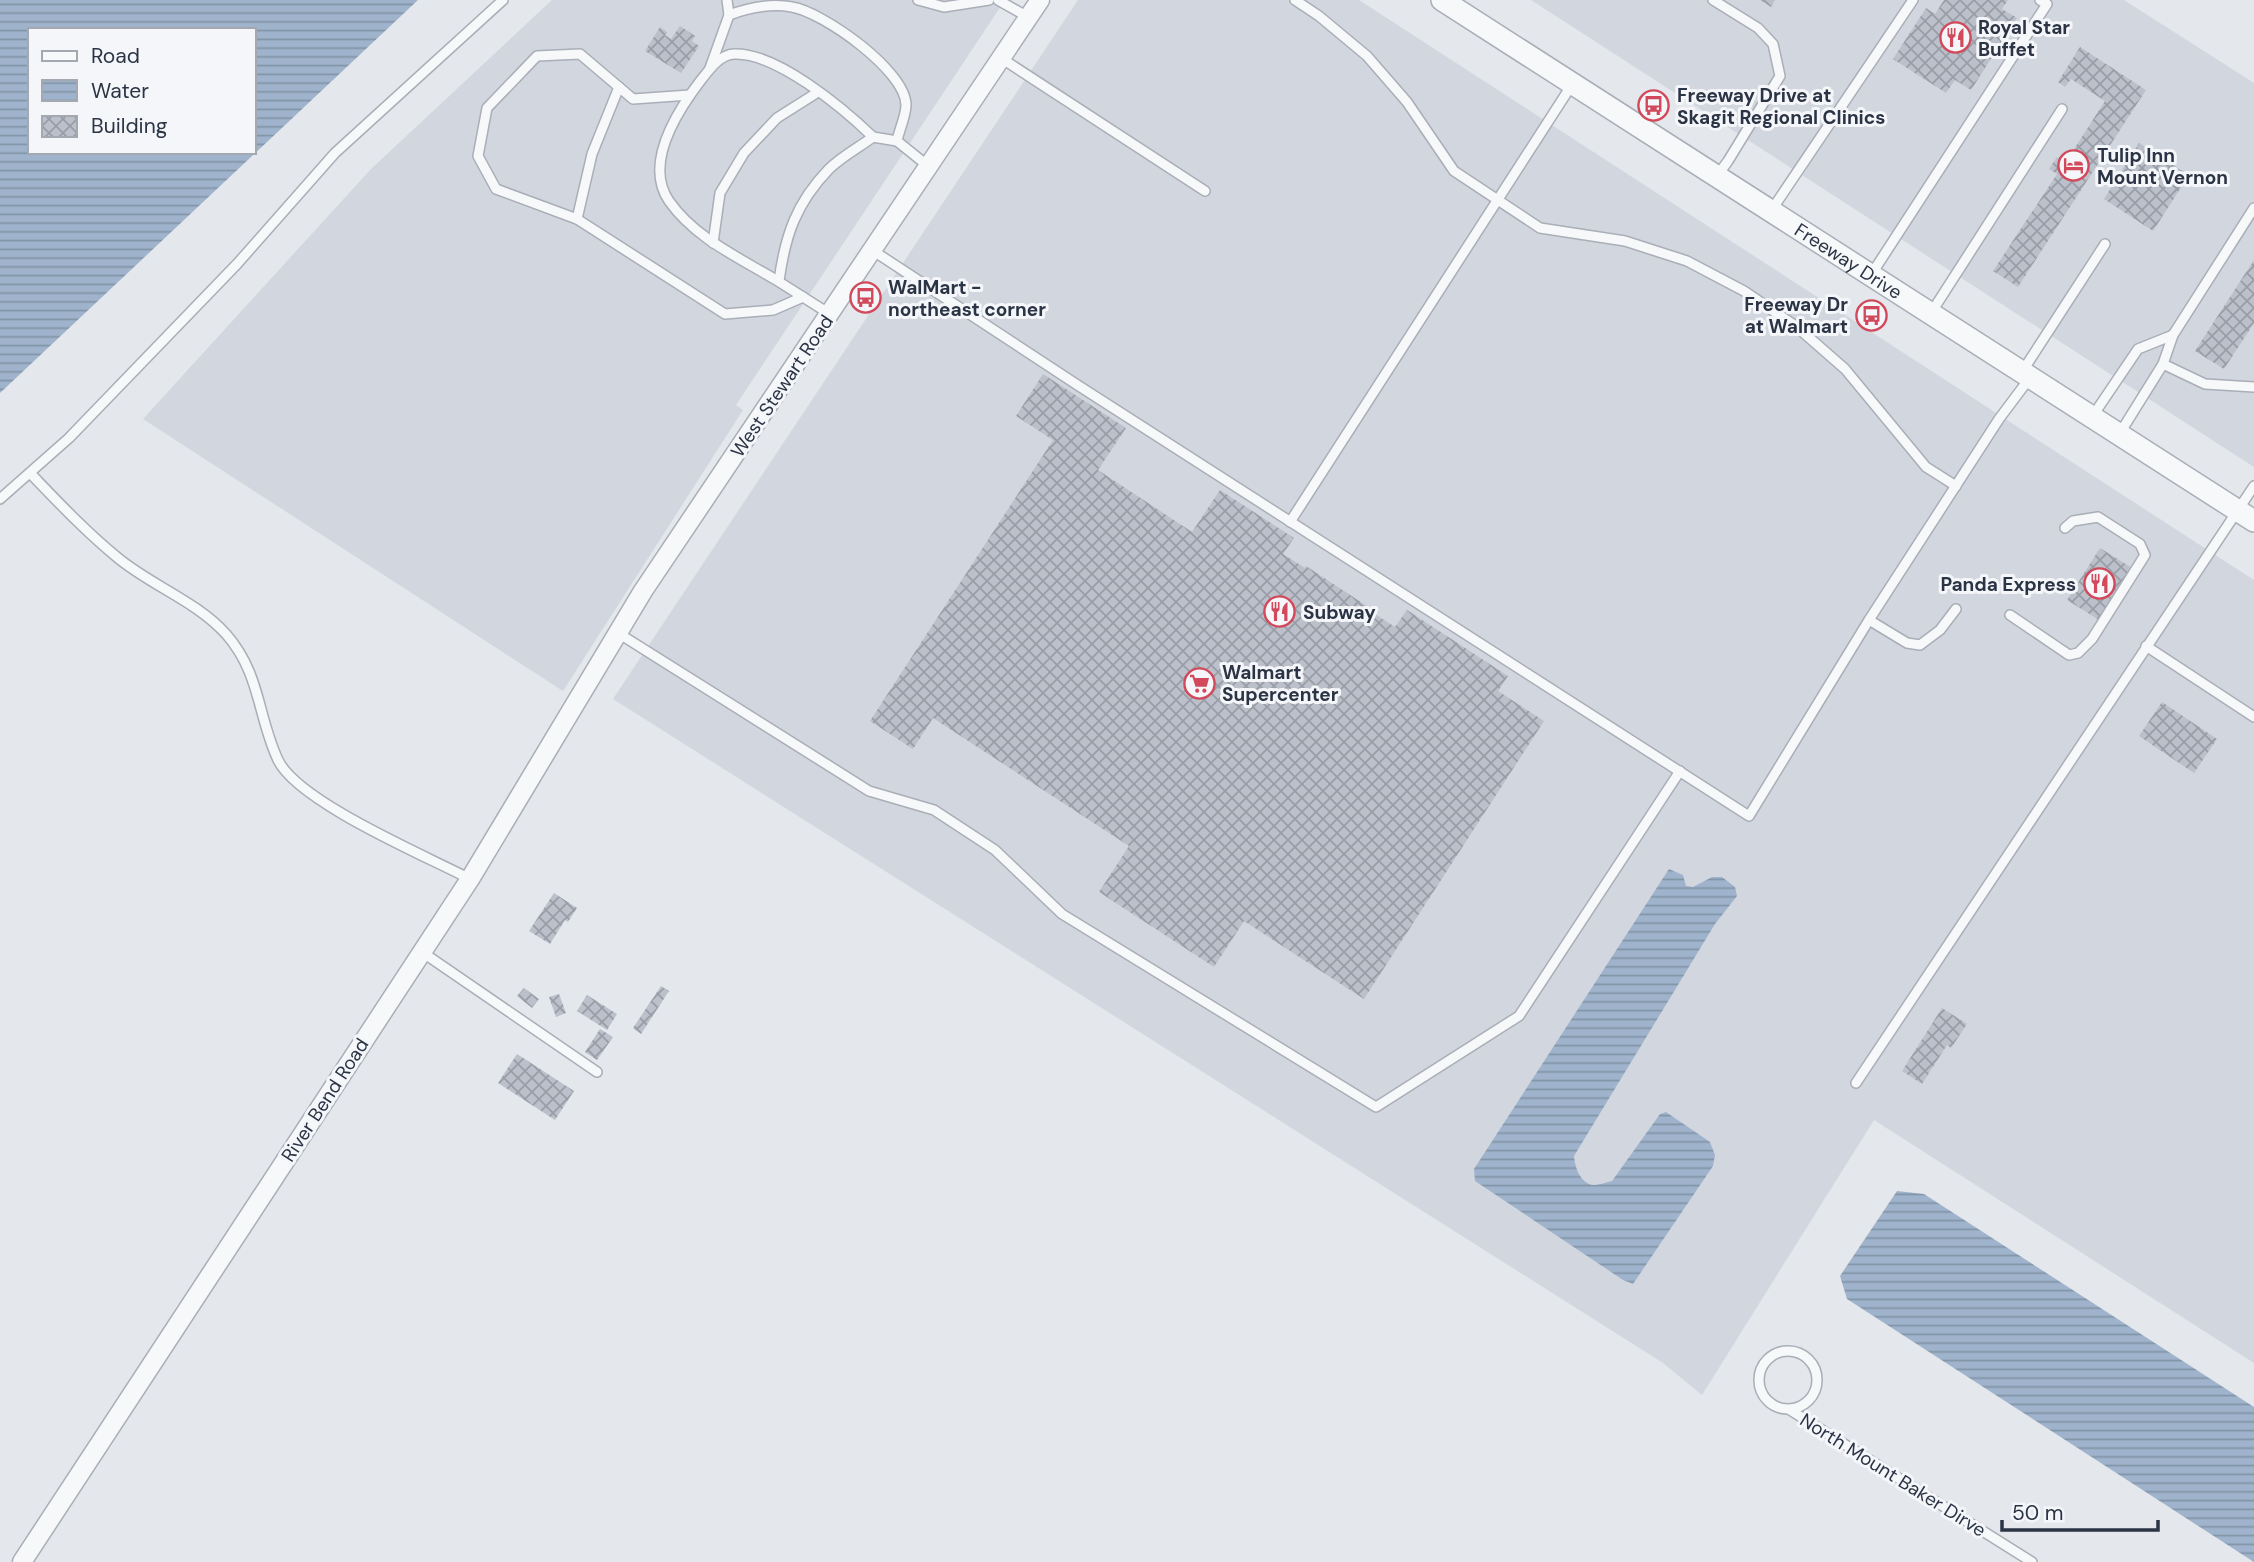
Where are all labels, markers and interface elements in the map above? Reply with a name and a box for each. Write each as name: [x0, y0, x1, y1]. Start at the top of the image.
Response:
place label: Royal Star Buffet: [1978, 15, 2070, 62]
restaurant icon: Royal Star Buffet: [1938, 21, 1972, 55]
legend: [28, 28, 256, 154]
text: Road: [91, 42, 140, 70]
text: Water: [91, 77, 149, 105]
place label: Freeway Drive at Skagit Regional Clinics: [1677, 83, 1885, 130]
bus stop icon: Freeway Drive at Skagit Regional Clinics: [1637, 89, 1671, 123]
text: Building: [91, 112, 168, 140]
place label: Tulip Inn Mount Vernon: [2097, 143, 2228, 190]
hotel icon: Tulip Inn Mount Vernon: [2057, 149, 2091, 183]
street label: Freeway Drive: [1790, 217, 1907, 305]
place label: WalMart - northeast corner: [888, 275, 1046, 322]
bus stop icon: WalMart - northeast corner: [848, 281, 882, 315]
place label: Freeway Dr at Walmart: [1744, 292, 1848, 339]
bus stop icon: Freeway Dr at Walmart: [1854, 298, 1888, 332]
street label: West Stewart Road: [725, 310, 839, 462]
restaurant icon: Panda Express: [2082, 567, 2116, 601]
place label: Panda Express: [1940, 572, 2076, 597]
restaurant icon: Subway: [1263, 595, 1297, 629]
place label: Subway: [1303, 600, 1376, 625]
place label: Walmart Supercenter: [1222, 660, 1339, 707]
supermarket icon: Walmart Supercenter: [1182, 666, 1216, 700]
street label: River Bend Road: [276, 1033, 374, 1167]
street label: North Mount Baker Dirve: [1795, 1407, 1991, 1543]
scale bar: [2002, 1488, 2158, 1532]
text: 50 m: [2012, 1499, 2063, 1527]

